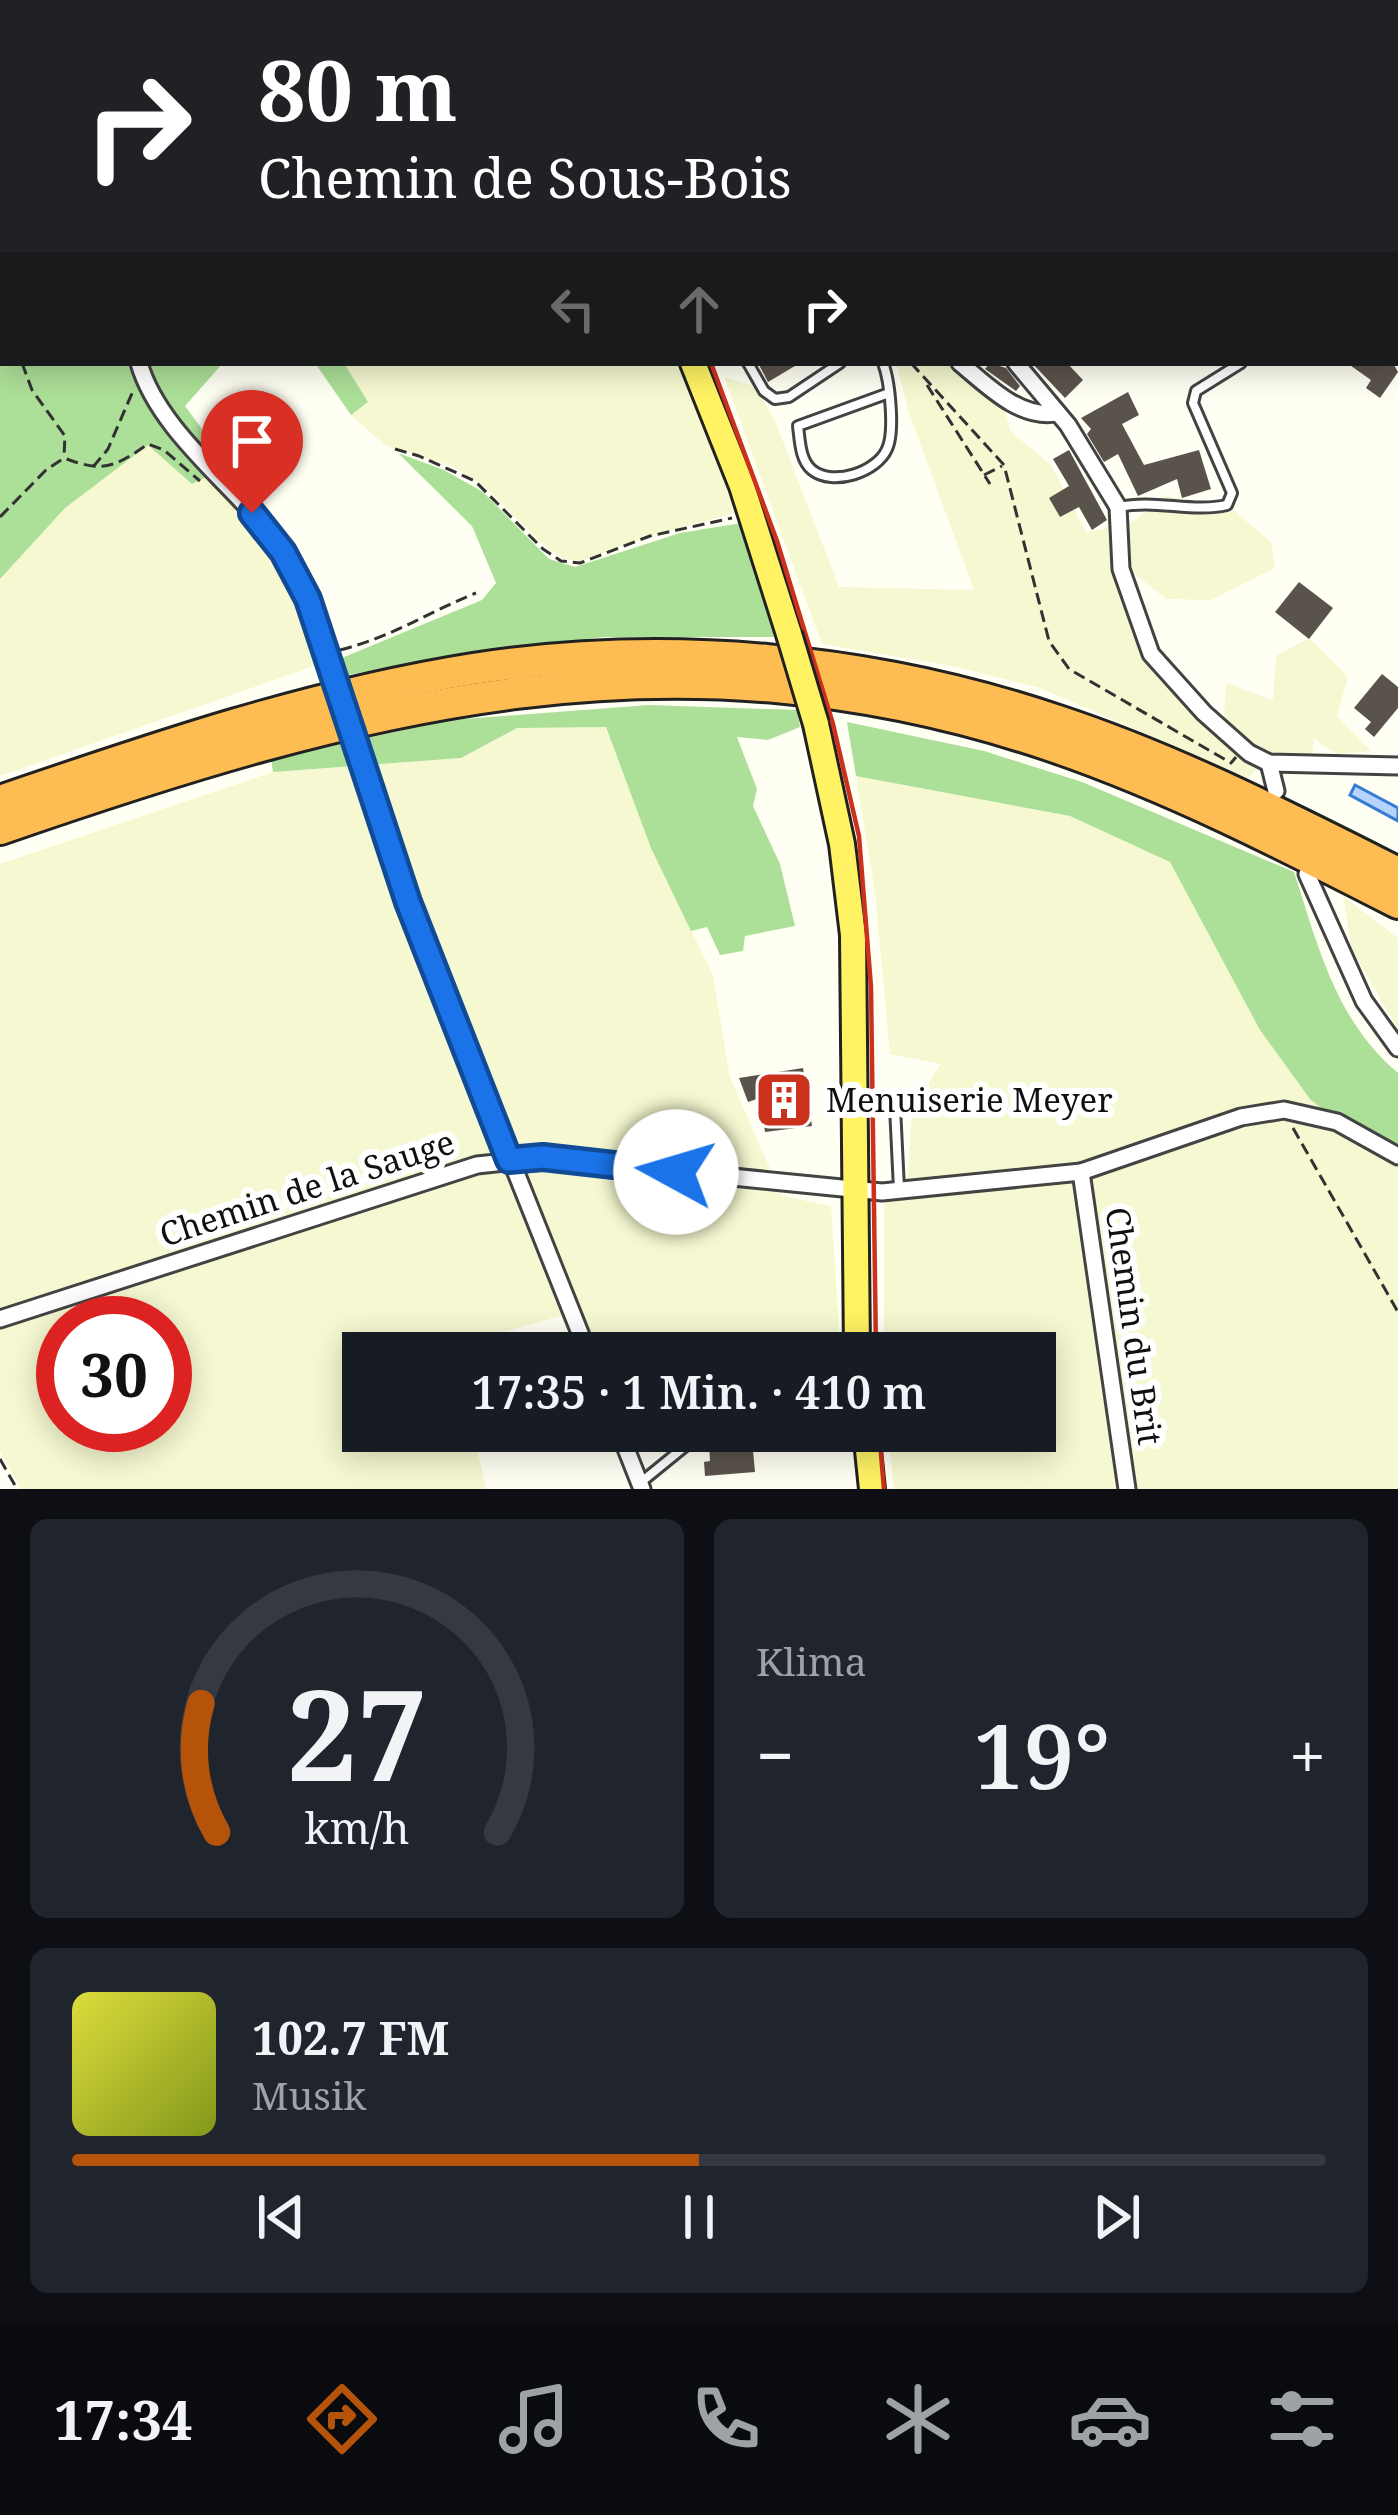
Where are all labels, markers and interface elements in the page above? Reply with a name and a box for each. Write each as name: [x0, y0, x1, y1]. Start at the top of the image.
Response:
text: 80 m: [258, 31, 458, 146]
icon: right: [60, 48, 216, 204]
text: Chemin de Sous-Bois: [258, 140, 792, 214]
icon: left: [540, 276, 606, 342]
icon: ahead: [666, 276, 732, 342]
icon: right: [792, 276, 858, 342]
pin: [201, 390, 303, 513]
icon: arrive: [219, 408, 285, 474]
building icon: Menuiserie Meyer: [753, 1069, 815, 1131]
place label: Menuiserie Meyer: [826, 1077, 1113, 1122]
position arrow: [613, 1109, 739, 1235]
street label: Chemin de la Sauge: [154, 1119, 460, 1256]
street label: Chemin du Brit: [1096, 1204, 1173, 1448]
speed limit sign: 30: [36, 1296, 192, 1452]
text: 17:35 · 1 Min. · 410 m: [472, 1361, 926, 1422]
text: Klima: [756, 1634, 867, 1687]
text: 27: [286, 1648, 428, 1818]
text: 19°: [973, 1693, 1110, 1815]
text: −: [756, 1709, 794, 1799]
text: +: [1289, 1709, 1326, 1799]
text: km/h: [304, 1797, 410, 1856]
text: 102.7 FM: [252, 2007, 449, 2068]
text: Musik: [252, 2068, 366, 2121]
icon: previous: [248, 2184, 314, 2250]
icon: pause: [666, 2184, 732, 2250]
icon: next: [1084, 2184, 1150, 2250]
icon: directions: [300, 2377, 384, 2461]
icon: music: [492, 2377, 576, 2461]
icon: phone: [684, 2377, 768, 2461]
icon: climate: [876, 2377, 960, 2461]
icon: car: [1068, 2377, 1152, 2461]
icon: filters: [1260, 2377, 1344, 2461]
text: 17:34: [54, 2382, 192, 2456]

